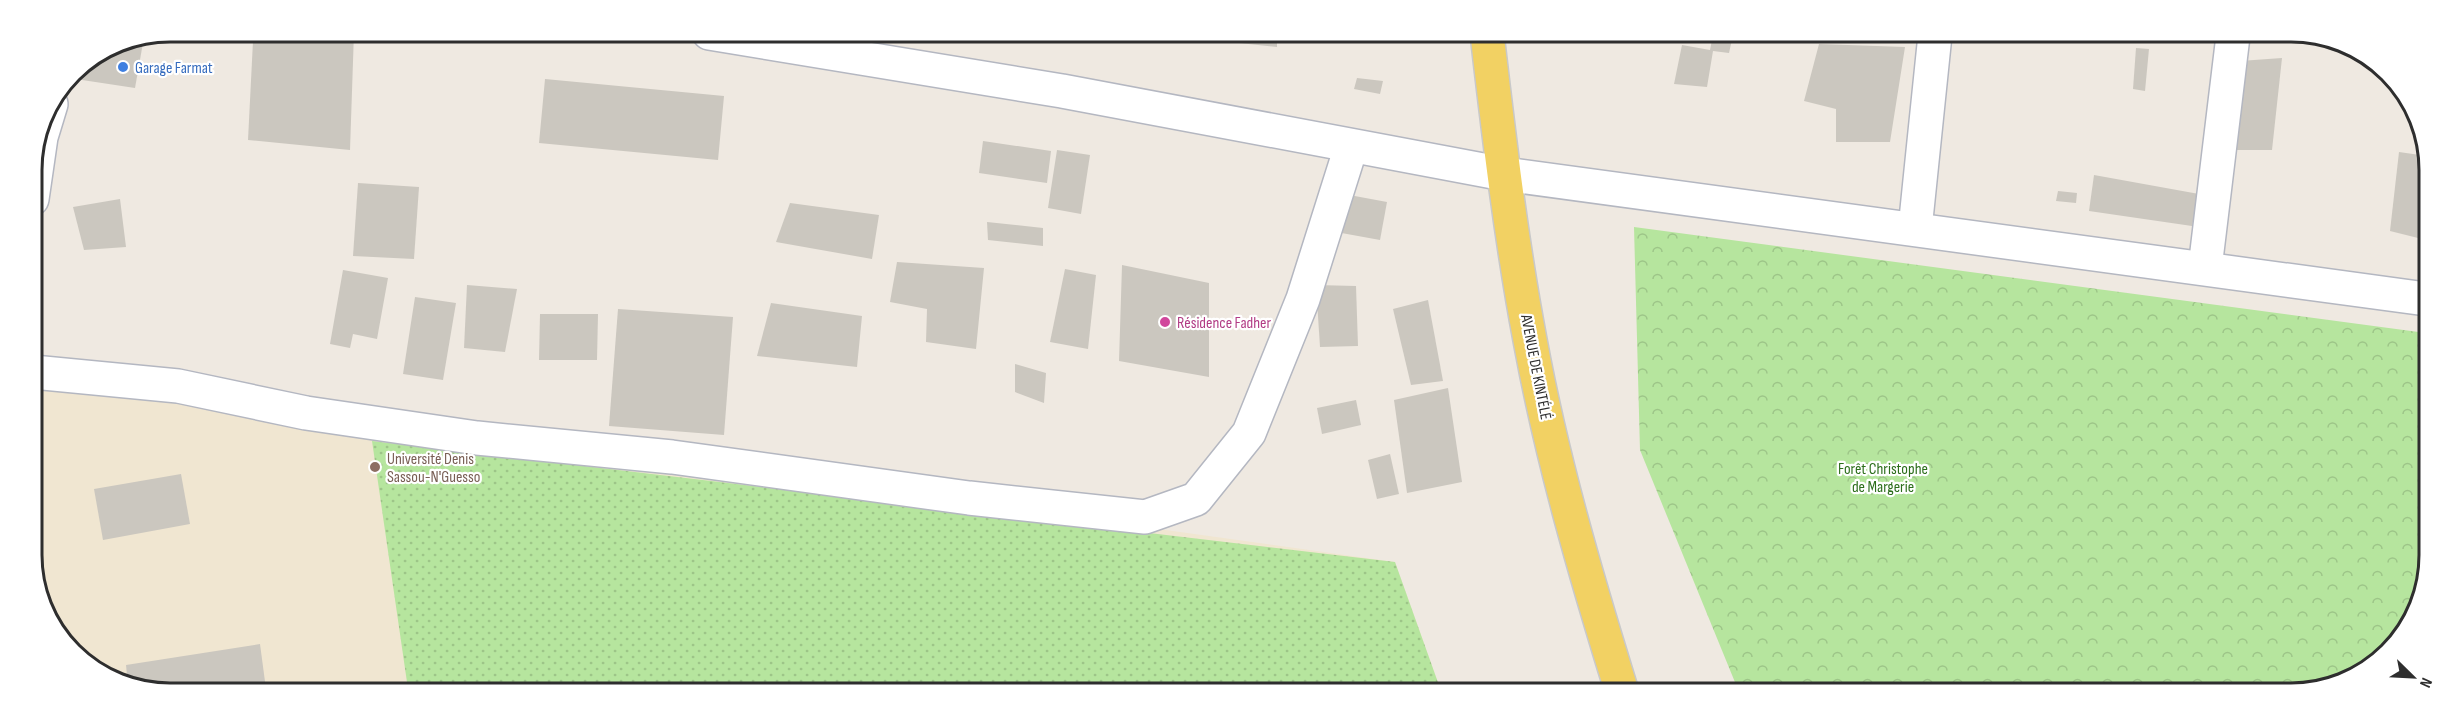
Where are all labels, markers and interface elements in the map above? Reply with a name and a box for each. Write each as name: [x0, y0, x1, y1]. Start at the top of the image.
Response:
place label: Garage Farmat: [135, 59, 213, 78]
marker: Garage Farmat: [116, 60, 130, 74]
street label: AVENUE DE KINTÉLÉ: [1516, 312, 1555, 421]
place label: Résidence Fadher: [1177, 314, 1272, 333]
marker: Résidence Fadher: [1158, 315, 1172, 329]
place label: Université Denis Sassou-N'Guesso: [387, 450, 480, 487]
marker: Université Denis Sassou-N'Guesso: [368, 460, 382, 474]
park label: Forêt Christophe de Margerie: [1838, 460, 1928, 497]
north arrow: [2383, 647, 2443, 707]
text: N: [2415, 675, 2436, 690]

